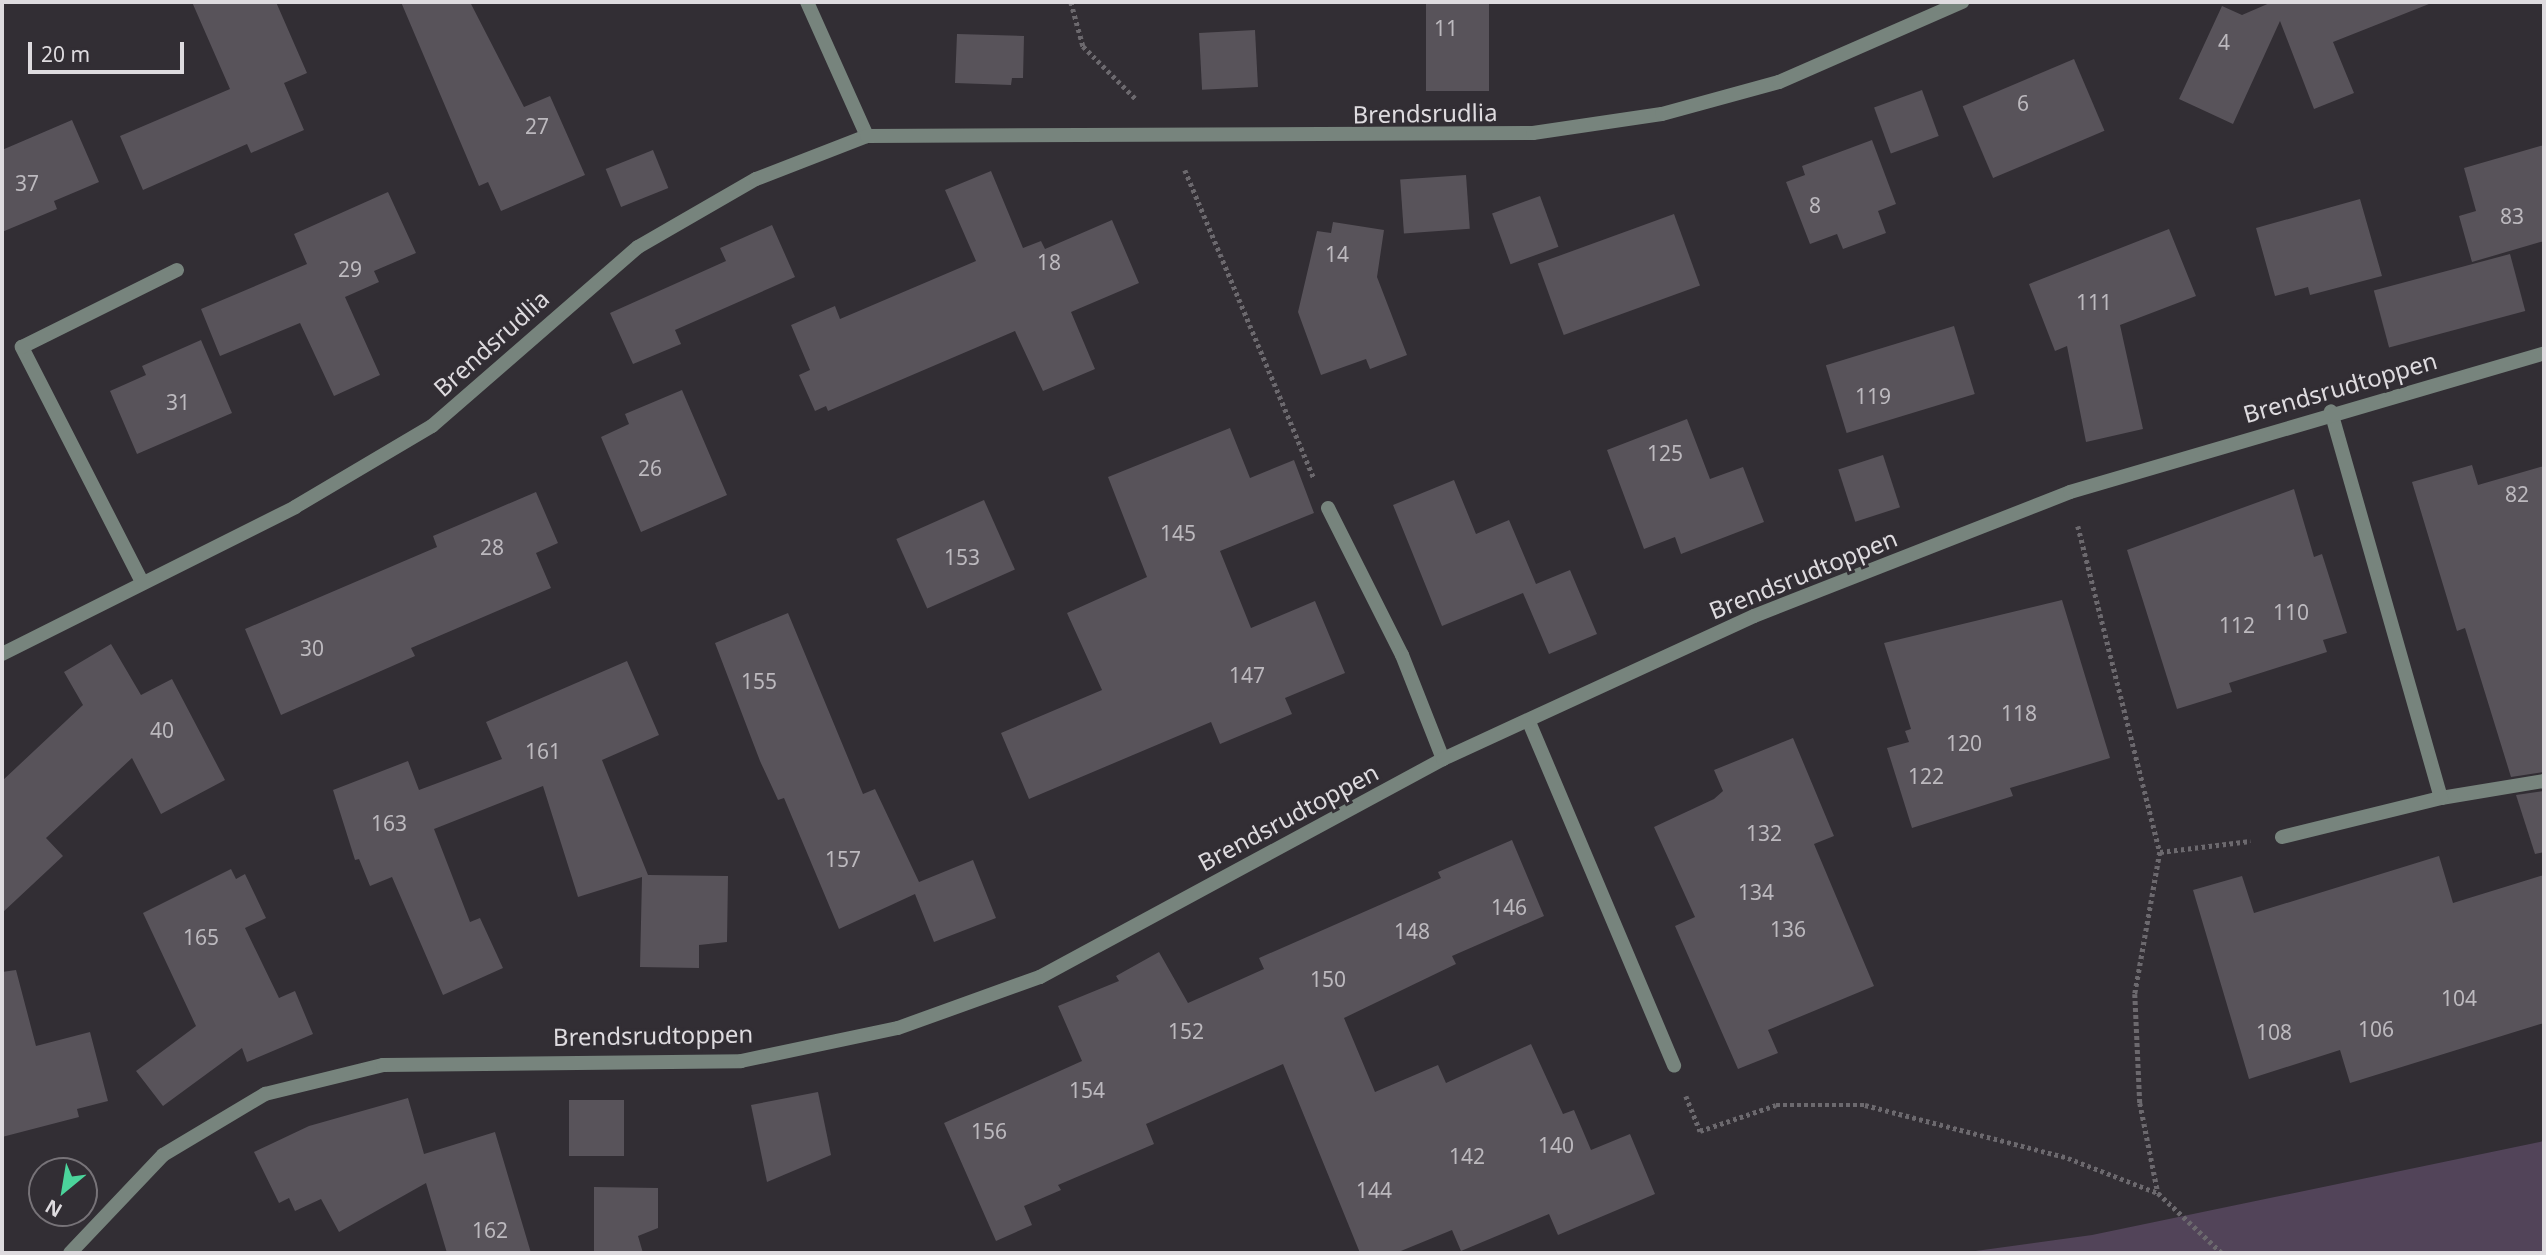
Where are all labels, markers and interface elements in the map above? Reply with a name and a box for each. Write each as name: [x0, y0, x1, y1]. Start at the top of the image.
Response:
house number: 11: [1434, 15, 1458, 41]
scale bar: [32, 28, 187, 72]
house number: 4: [2218, 29, 2230, 55]
text: 20 m: [41, 40, 90, 68]
house number: 6: [2017, 90, 2029, 116]
street label: Brendsrudlia: [1352, 97, 1498, 129]
house number: 27: [525, 113, 549, 139]
house number: 37: [15, 170, 39, 196]
house number: 8: [1809, 192, 1821, 218]
house number: 83: [2500, 203, 2524, 229]
house number: 14: [1325, 241, 1349, 267]
house number: 18: [1037, 249, 1061, 275]
house number: 29: [338, 256, 362, 282]
street label: Brendsrudlia: [427, 284, 555, 402]
house number: 111: [2076, 289, 2112, 315]
street label: Brendsrudtoppen: [2240, 346, 2440, 428]
house number: 119: [1855, 383, 1891, 409]
house number: 31: [166, 389, 190, 415]
house number: 125: [1647, 440, 1683, 466]
house number: 26: [638, 455, 662, 481]
house number: 82: [2505, 481, 2529, 507]
house number: 145: [1160, 520, 1196, 546]
street label: Brendsrudtoppen: [1705, 523, 1901, 625]
house number: 28: [480, 534, 504, 560]
house number: 153: [944, 544, 980, 570]
house number: 110: [2273, 599, 2309, 625]
house number: 112: [2219, 612, 2255, 638]
house number: 30: [300, 635, 324, 661]
house number: 147: [1229, 662, 1265, 688]
house number: 155: [741, 668, 777, 694]
house number: 118: [2001, 700, 2037, 726]
house number: 40: [150, 717, 174, 743]
house number: 120: [1946, 730, 1982, 756]
house number: 161: [525, 738, 561, 764]
street label: Brendsrudtoppen: [1193, 757, 1383, 877]
house number: 122: [1908, 763, 1944, 789]
house number: 163: [371, 810, 407, 836]
house number: 132: [1746, 820, 1782, 846]
house number: 157: [825, 846, 861, 872]
house number: 134: [1738, 879, 1774, 905]
house number: 146: [1491, 894, 1527, 920]
house number: 136: [1770, 916, 1806, 942]
house number: 148: [1394, 918, 1430, 944]
house number: 165: [183, 924, 219, 950]
house number: 150: [1310, 966, 1346, 992]
house number: 104: [2441, 985, 2477, 1011]
house number: 106: [2358, 1016, 2394, 1042]
house number: 152: [1168, 1018, 1204, 1044]
street label: Brendsrudtoppen: [553, 1019, 753, 1051]
house number: 108: [2256, 1019, 2292, 1045]
house number: 154: [1069, 1077, 1105, 1103]
house number: 156: [971, 1118, 1007, 1144]
house number: 140: [1538, 1132, 1574, 1158]
house number: 142: [1449, 1143, 1485, 1169]
north arrow: [28, 1157, 98, 1227]
house number: 144: [1356, 1177, 1392, 1203]
text: N: [40, 1193, 67, 1224]
house number: 162: [472, 1217, 508, 1243]

